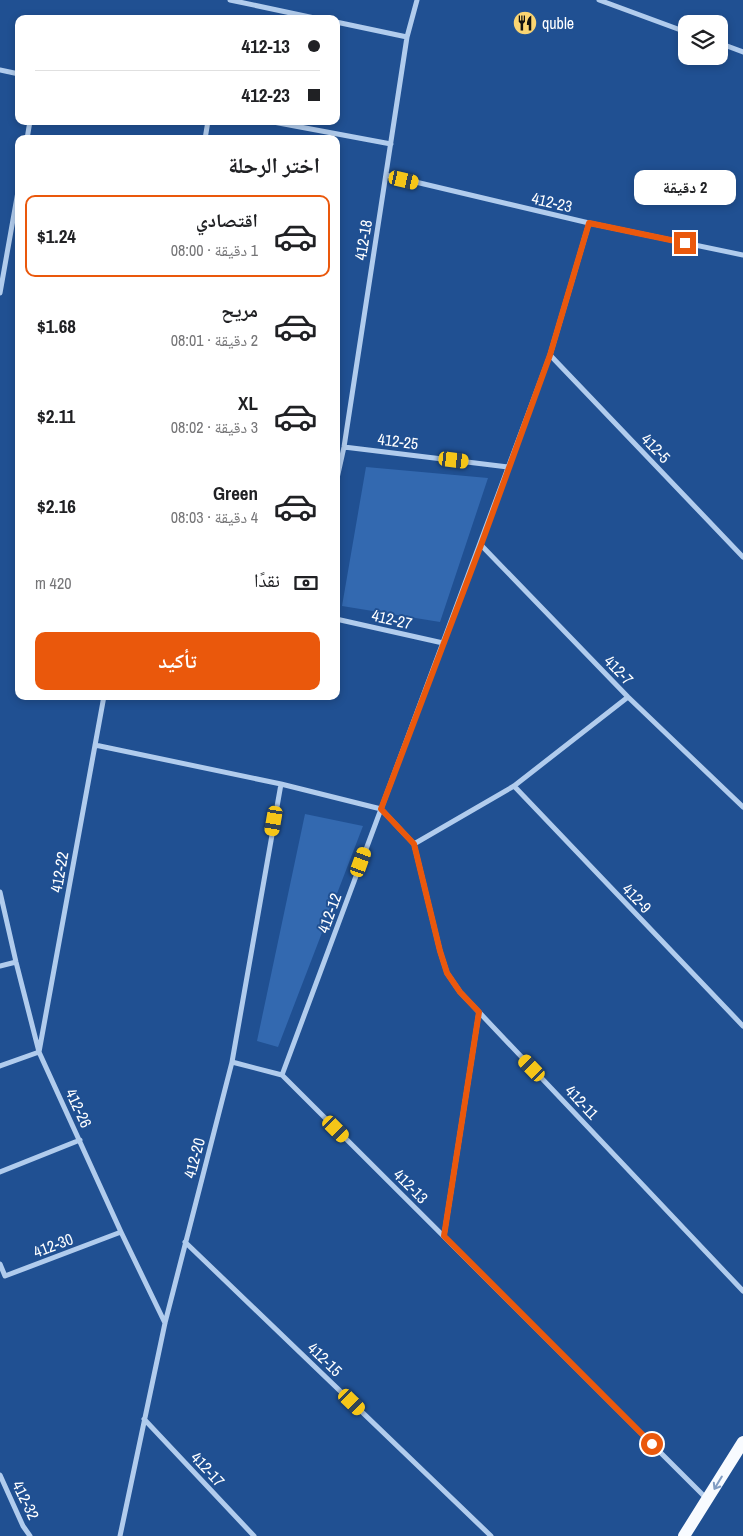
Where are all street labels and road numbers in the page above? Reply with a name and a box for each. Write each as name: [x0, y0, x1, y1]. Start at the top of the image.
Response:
street label: 412-23: [530, 187, 574, 217]
street label: 412-18: [349, 218, 377, 262]
street label: 412-25: [376, 428, 420, 454]
street label: 412-5: [636, 428, 676, 468]
street label: 412-27: [370, 604, 414, 634]
street label: 412-7: [599, 650, 639, 690]
street label: 412-22: [45, 850, 73, 894]
street label: 412-9: [617, 878, 657, 918]
street label: 412-12: [312, 890, 346, 936]
street label: 412-11: [560, 1080, 604, 1125]
street label: 412-26: [60, 1085, 98, 1131]
street label: 412-20: [178, 1135, 210, 1181]
street label: 412-13: [389, 1164, 433, 1208]
street label: 412-30: [30, 1227, 76, 1263]
street label: 412-15: [303, 1337, 347, 1381]
street label: 412-17: [186, 1447, 230, 1491]
street label: 412-32: [7, 1477, 45, 1523]

